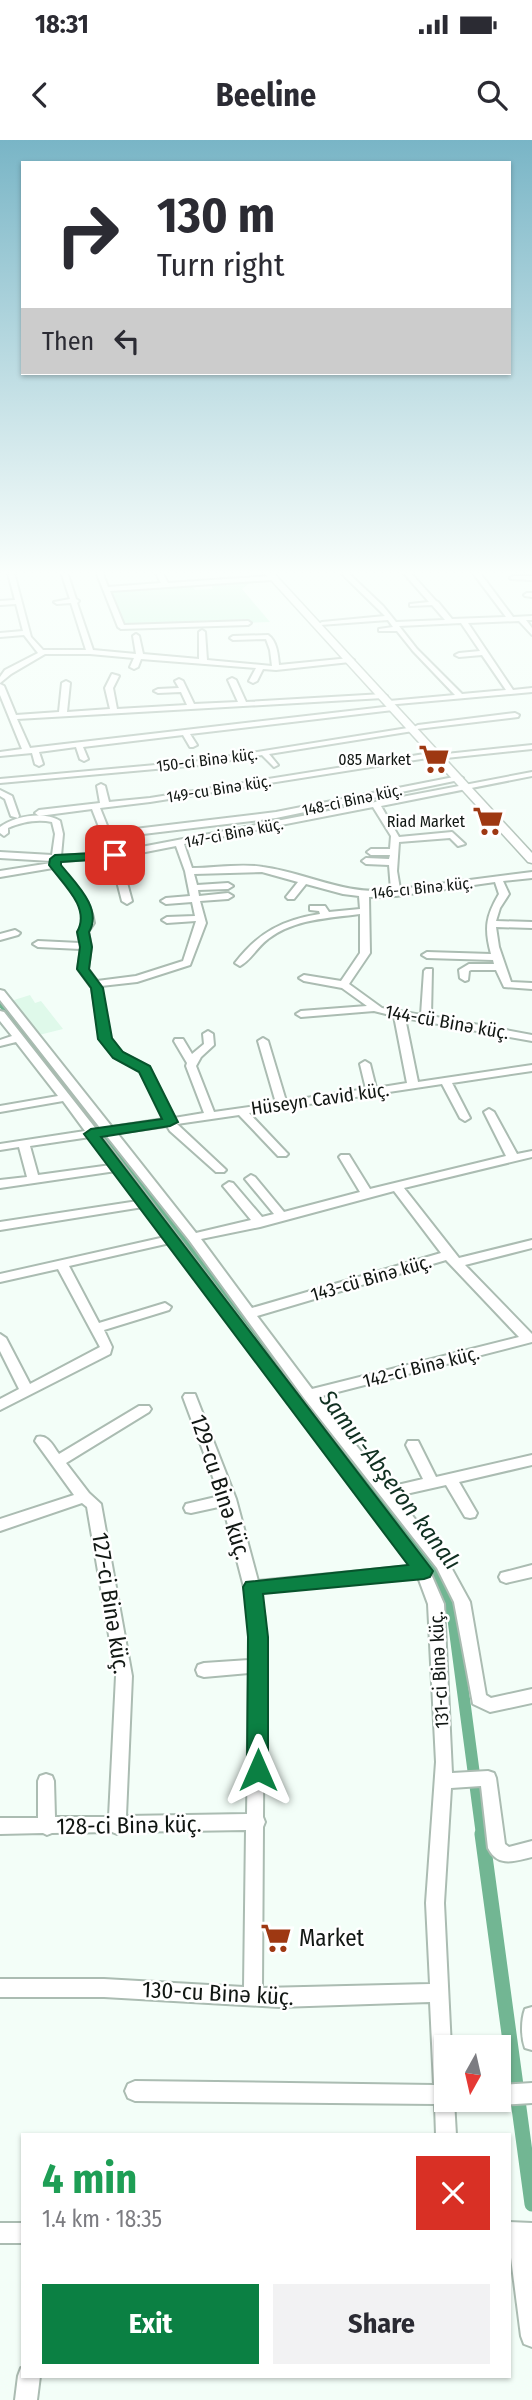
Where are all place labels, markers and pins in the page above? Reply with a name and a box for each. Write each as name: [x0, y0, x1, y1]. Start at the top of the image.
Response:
supermarket icon: 085 Market: [417, 742, 451, 776]
place label: 085 Market: [338, 750, 412, 769]
supermarket icon: Riad Market: [471, 804, 505, 838]
place label: Riad Market: [387, 812, 466, 831]
pin: [85, 825, 145, 885]
supermarket icon: Market: [259, 1921, 293, 1955]
place label: Market: [299, 1924, 365, 1952]

